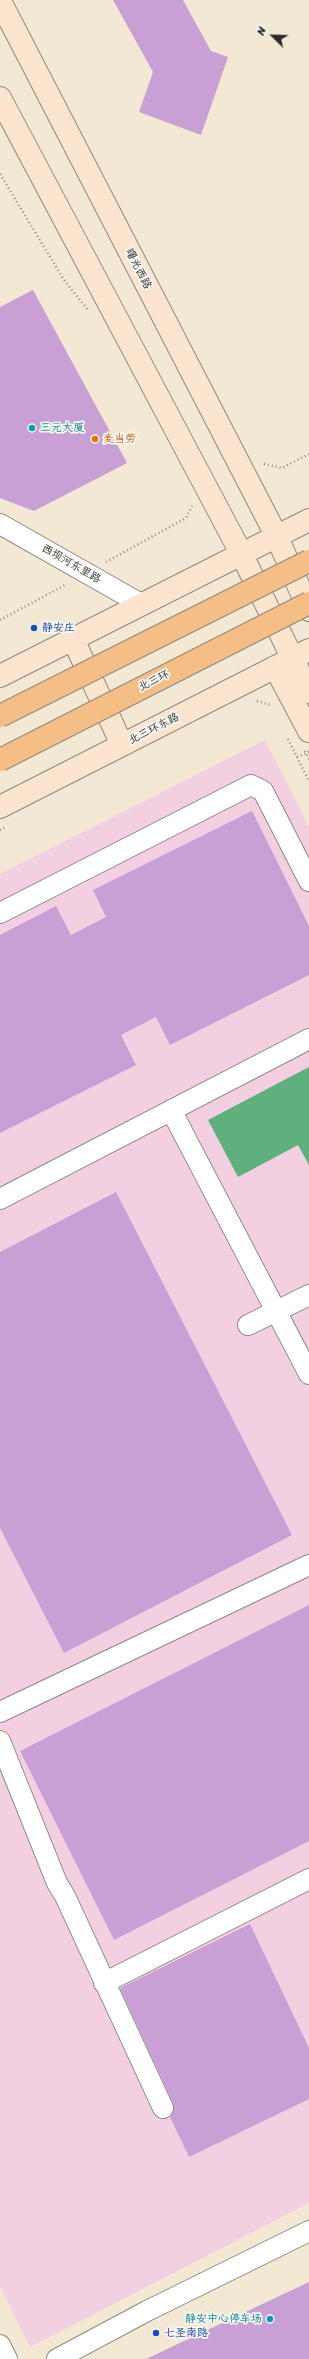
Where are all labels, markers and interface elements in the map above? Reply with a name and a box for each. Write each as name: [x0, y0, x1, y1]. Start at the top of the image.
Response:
north arrow: [253, 16, 293, 56]
text: N: [251, 24, 272, 38]
street label: 曙光西路: [122, 246, 154, 292]
place label: 三元大厦: [40, 421, 84, 435]
marker: 三元大厦: [27, 423, 37, 433]
place label: 麦当劳: [103, 432, 136, 446]
marker: 麦当劳: [90, 434, 100, 444]
street label: 西坝河东里路: [39, 542, 103, 586]
place label: 静安庄: [42, 621, 75, 635]
marker: 静安庄: [29, 623, 39, 633]
street label: 北三环: [136, 668, 172, 694]
street label: 北三环东路: [127, 711, 181, 747]
place label: 静安中心停车场: [185, 2312, 262, 2326]
marker: 静安中心停车场: [265, 2314, 275, 2324]
place label: 七圣南路: [164, 2326, 208, 2340]
marker: 七圣南路: [151, 2328, 161, 2338]

